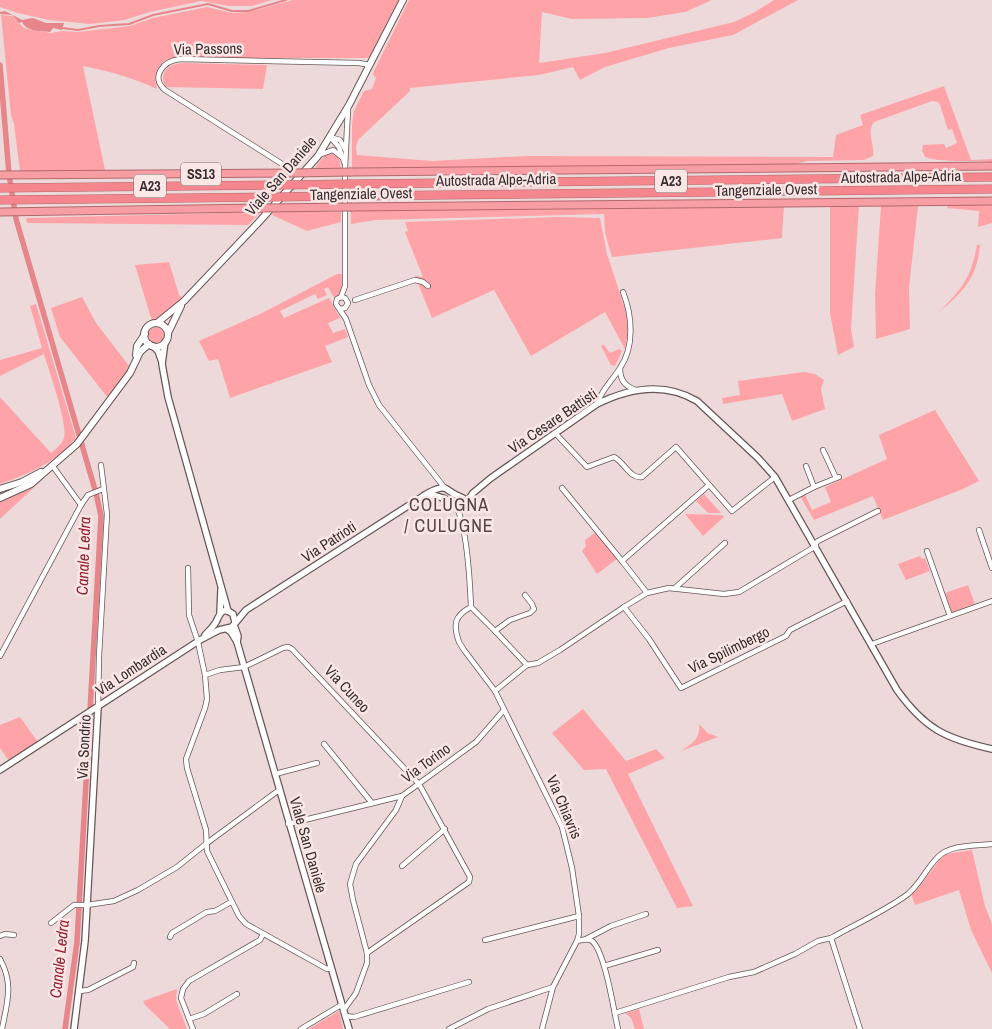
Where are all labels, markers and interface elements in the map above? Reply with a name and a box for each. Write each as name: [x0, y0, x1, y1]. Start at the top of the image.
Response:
street label: Via Passons: [173, 37, 243, 60]
street label: Viale San Daniele: [240, 131, 321, 220]
road number: SS13: [181, 162, 221, 185]
street label: Autostrada Alpe-Adria: [840, 165, 961, 188]
street label: Autostrada Alpe-Adria: [435, 168, 556, 191]
road number: A23: [655, 170, 687, 192]
road number: A23: [134, 175, 166, 198]
street label: Tangenziale Ovest: [715, 178, 818, 201]
street label: Tangenziale Ovest: [310, 182, 413, 205]
street label: Via Cesare Battisti: [504, 383, 601, 458]
district label: COLUGNA / CULUGNE: [404, 492, 494, 538]
water label: Canale Ledra: [71, 516, 95, 596]
street label: Via Patrioti: [297, 516, 360, 567]
street label: Via Spilimbergo: [685, 621, 773, 678]
street label: Via Lombardia: [91, 639, 170, 700]
street label: Via Cuneo: [320, 660, 375, 717]
street label: Via Sondrio: [71, 714, 96, 780]
street label: Via Torino: [397, 738, 455, 787]
street label: Via Chiavris: [542, 772, 587, 842]
street label: Viale San Daniele: [285, 794, 332, 895]
water label: Canale Ledra: [44, 919, 74, 999]

